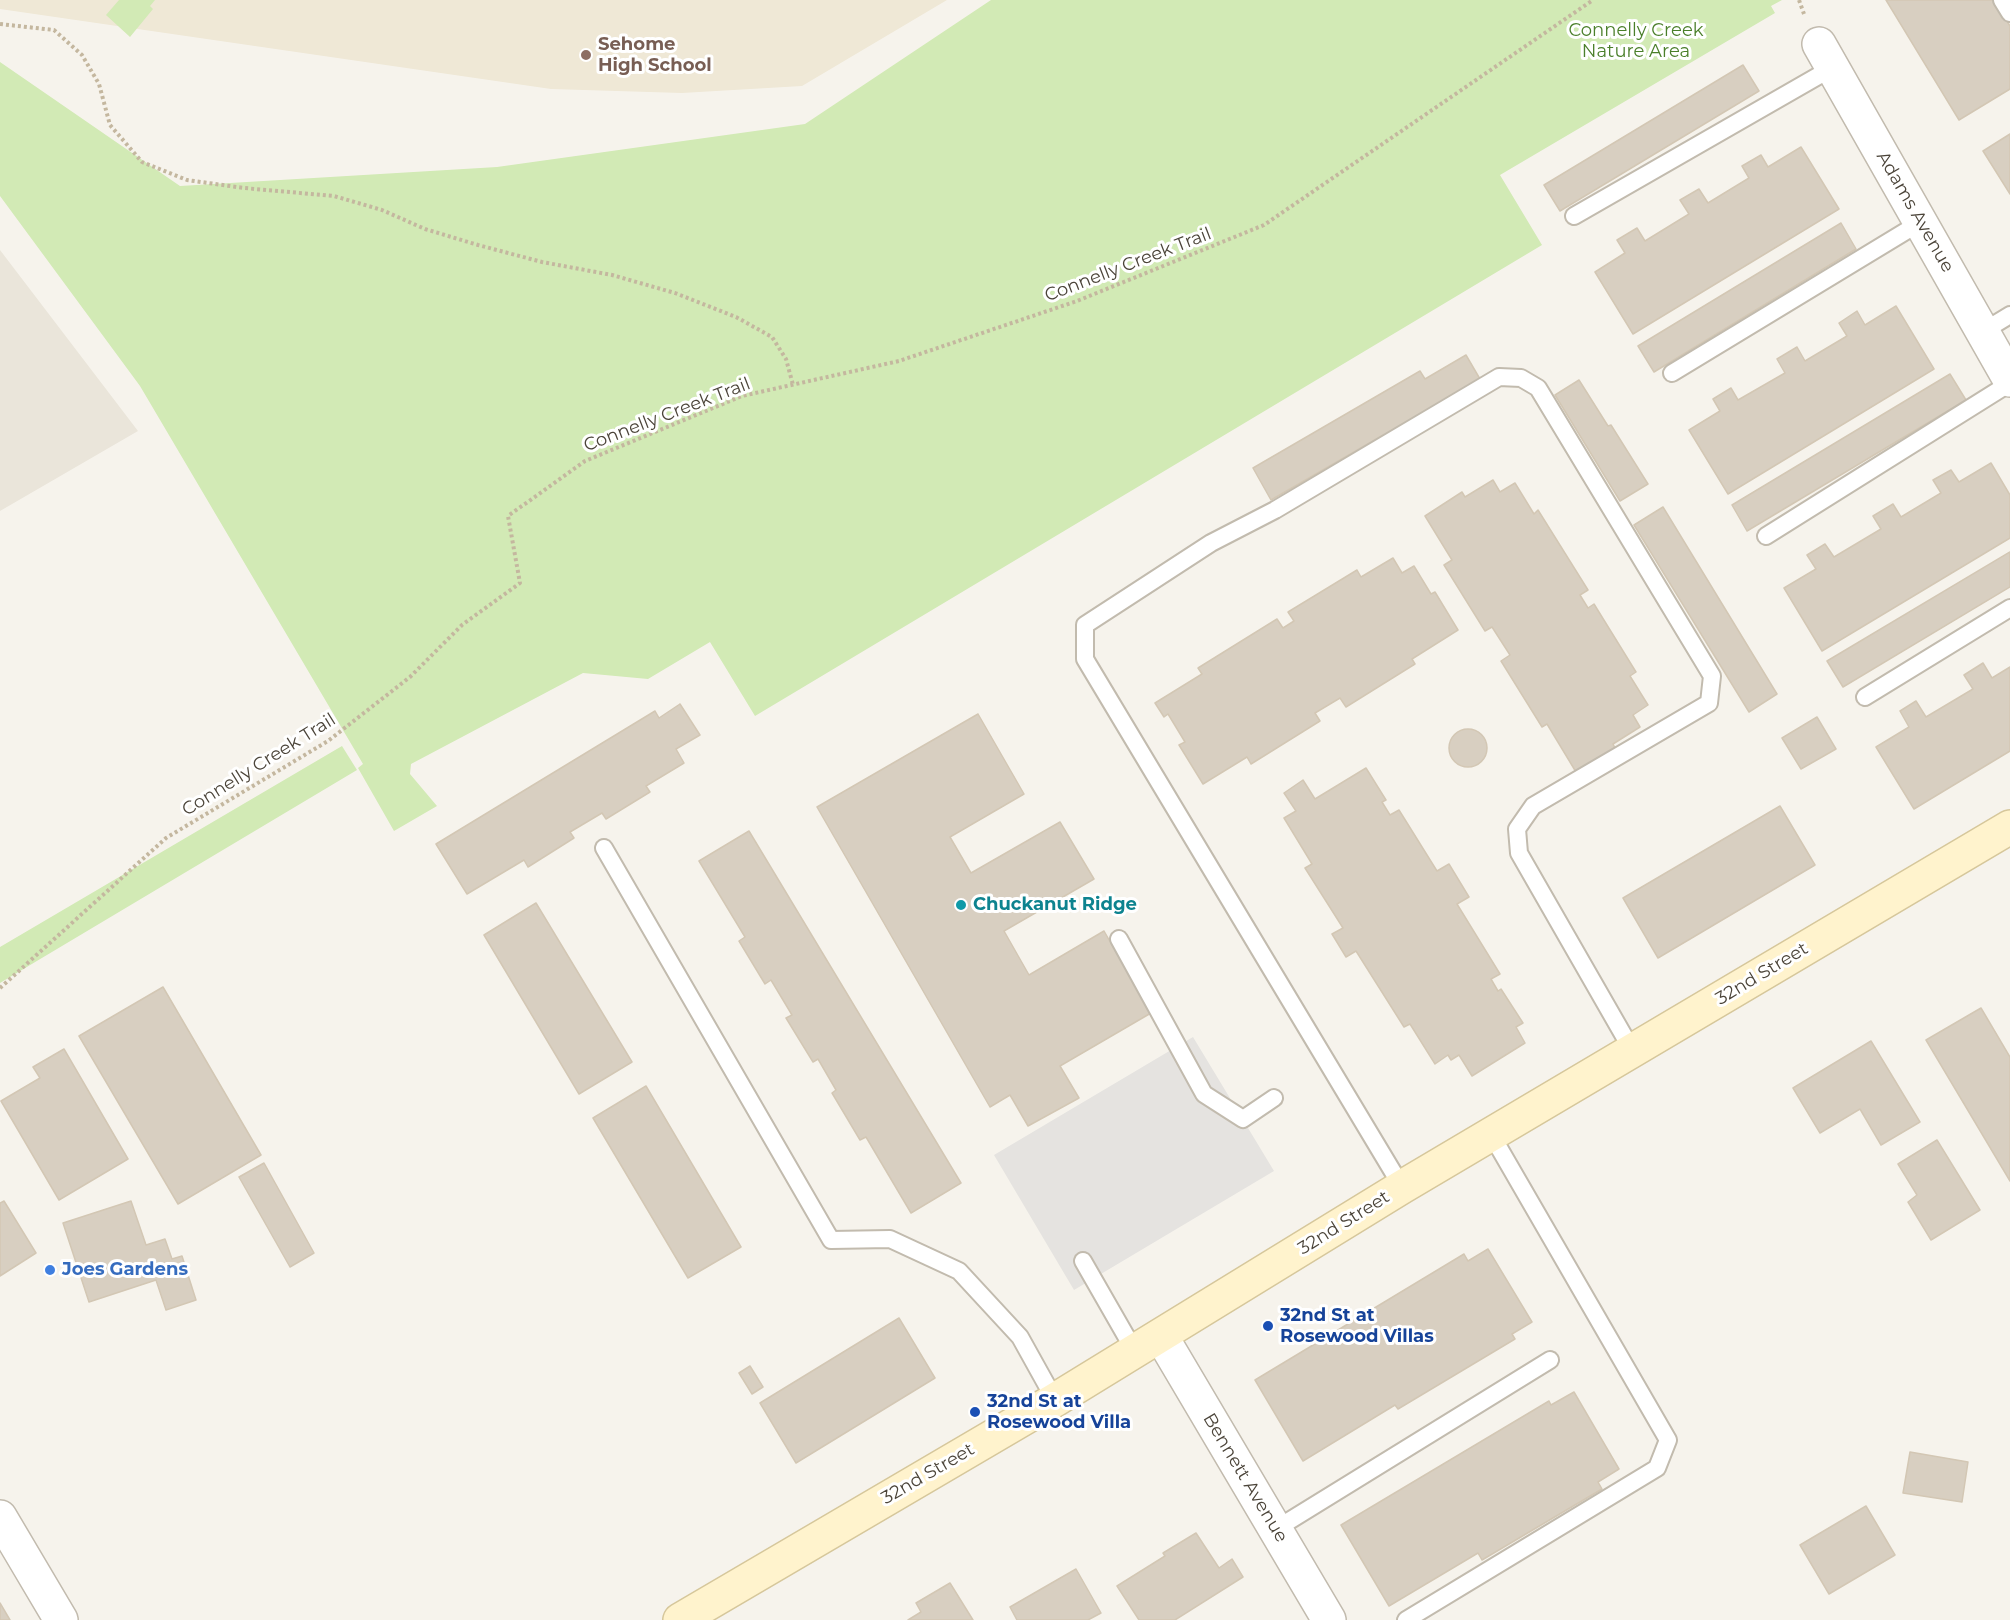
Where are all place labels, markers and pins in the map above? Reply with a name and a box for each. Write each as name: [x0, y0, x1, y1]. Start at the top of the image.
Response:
place label: Sehome High School: [598, 34, 712, 76]
marker: Sehome High School: [579, 48, 593, 62]
place label: Chuckanut Ridge: [973, 894, 1137, 916]
marker: Chuckanut Ridge: [954, 898, 968, 912]
place label: Joes Gardens: [62, 1259, 188, 1281]
marker: Joes Gardens: [43, 1263, 57, 1277]
place label: 32nd St at Rosewood Villas: [1280, 1305, 1434, 1348]
marker: 32nd St at Rosewood Villas: [1261, 1319, 1275, 1333]
place label: 32nd St at Rosewood Villa: [987, 1391, 1131, 1434]
marker: 32nd St at Rosewood Villa: [968, 1405, 982, 1419]

